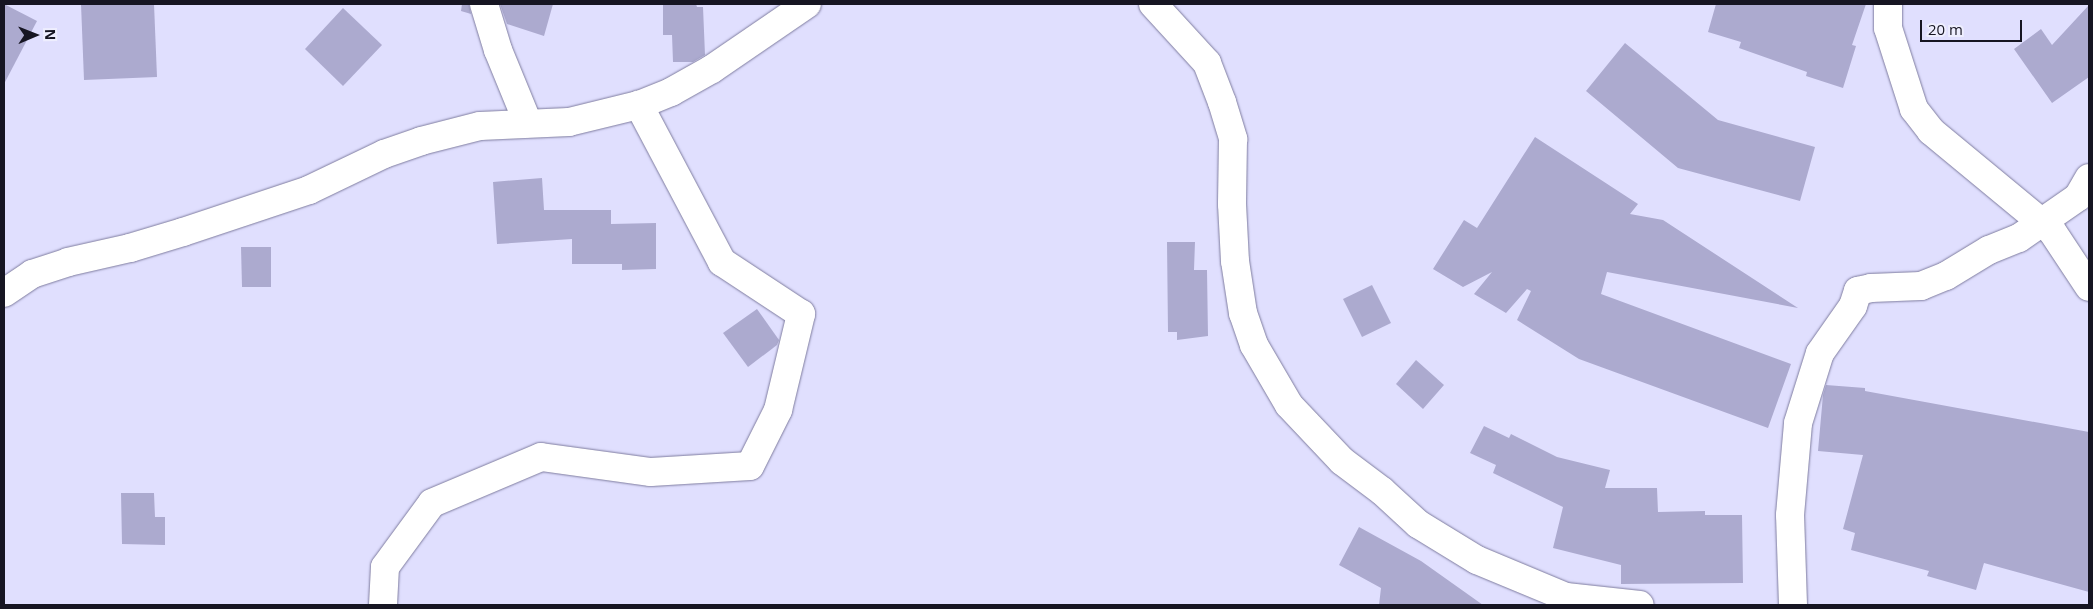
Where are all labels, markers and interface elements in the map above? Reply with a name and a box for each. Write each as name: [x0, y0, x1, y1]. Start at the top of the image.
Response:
north arrow: [10, 10, 60, 60]
scale bar: [1923, 10, 2026, 42]
text: 20 m: [1928, 19, 1963, 39]
text: N: [41, 29, 60, 41]

